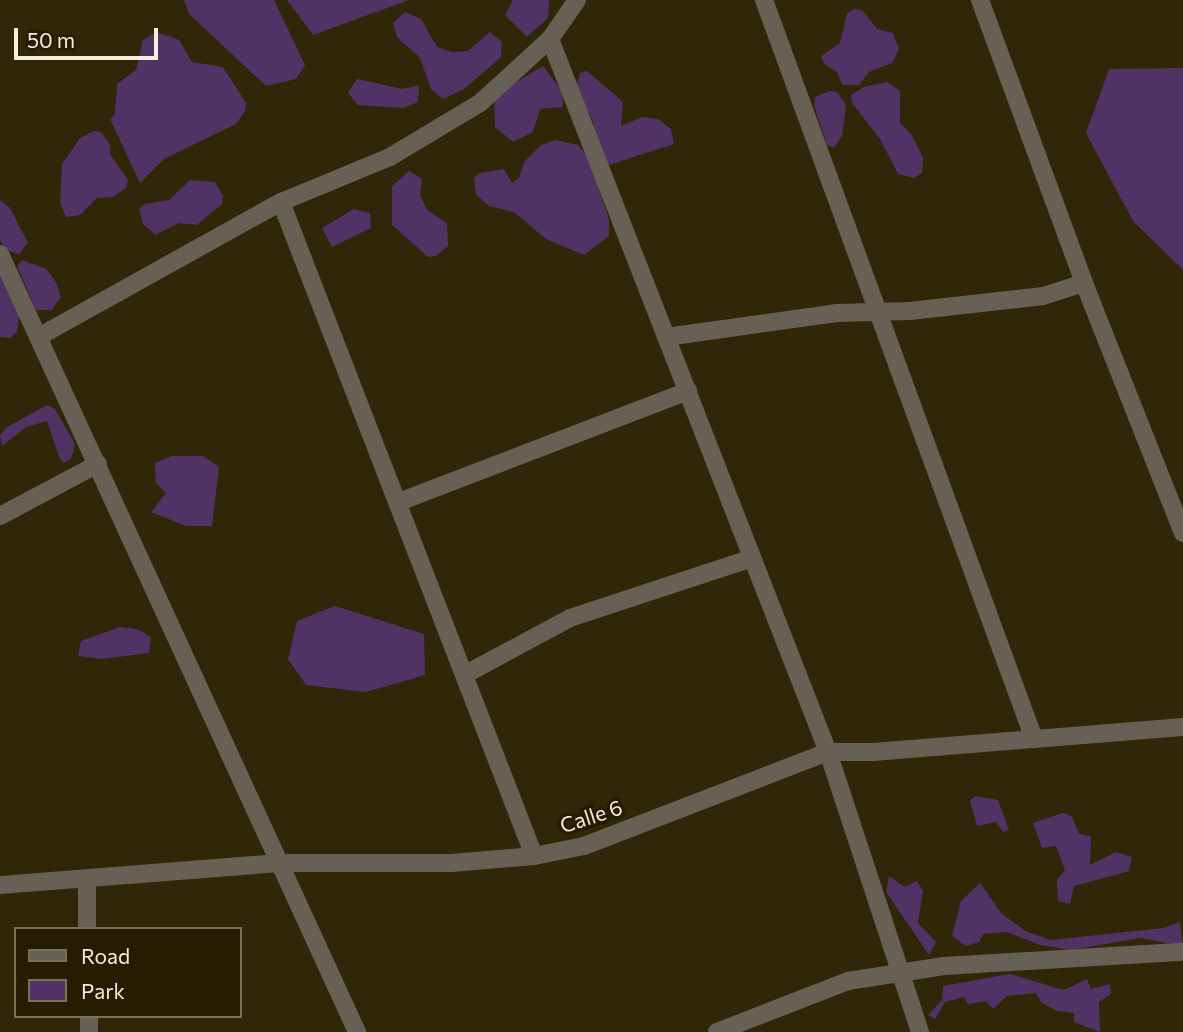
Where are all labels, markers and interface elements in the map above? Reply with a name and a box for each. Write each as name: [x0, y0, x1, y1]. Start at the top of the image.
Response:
scale bar: [18, 14, 161, 58]
text: 50 m: [27, 27, 75, 52]
street label: Calle 6: [557, 794, 625, 838]
legend: [14, 927, 242, 1018]
text: Road: [81, 943, 130, 968]
text: Park: [81, 978, 125, 1003]

